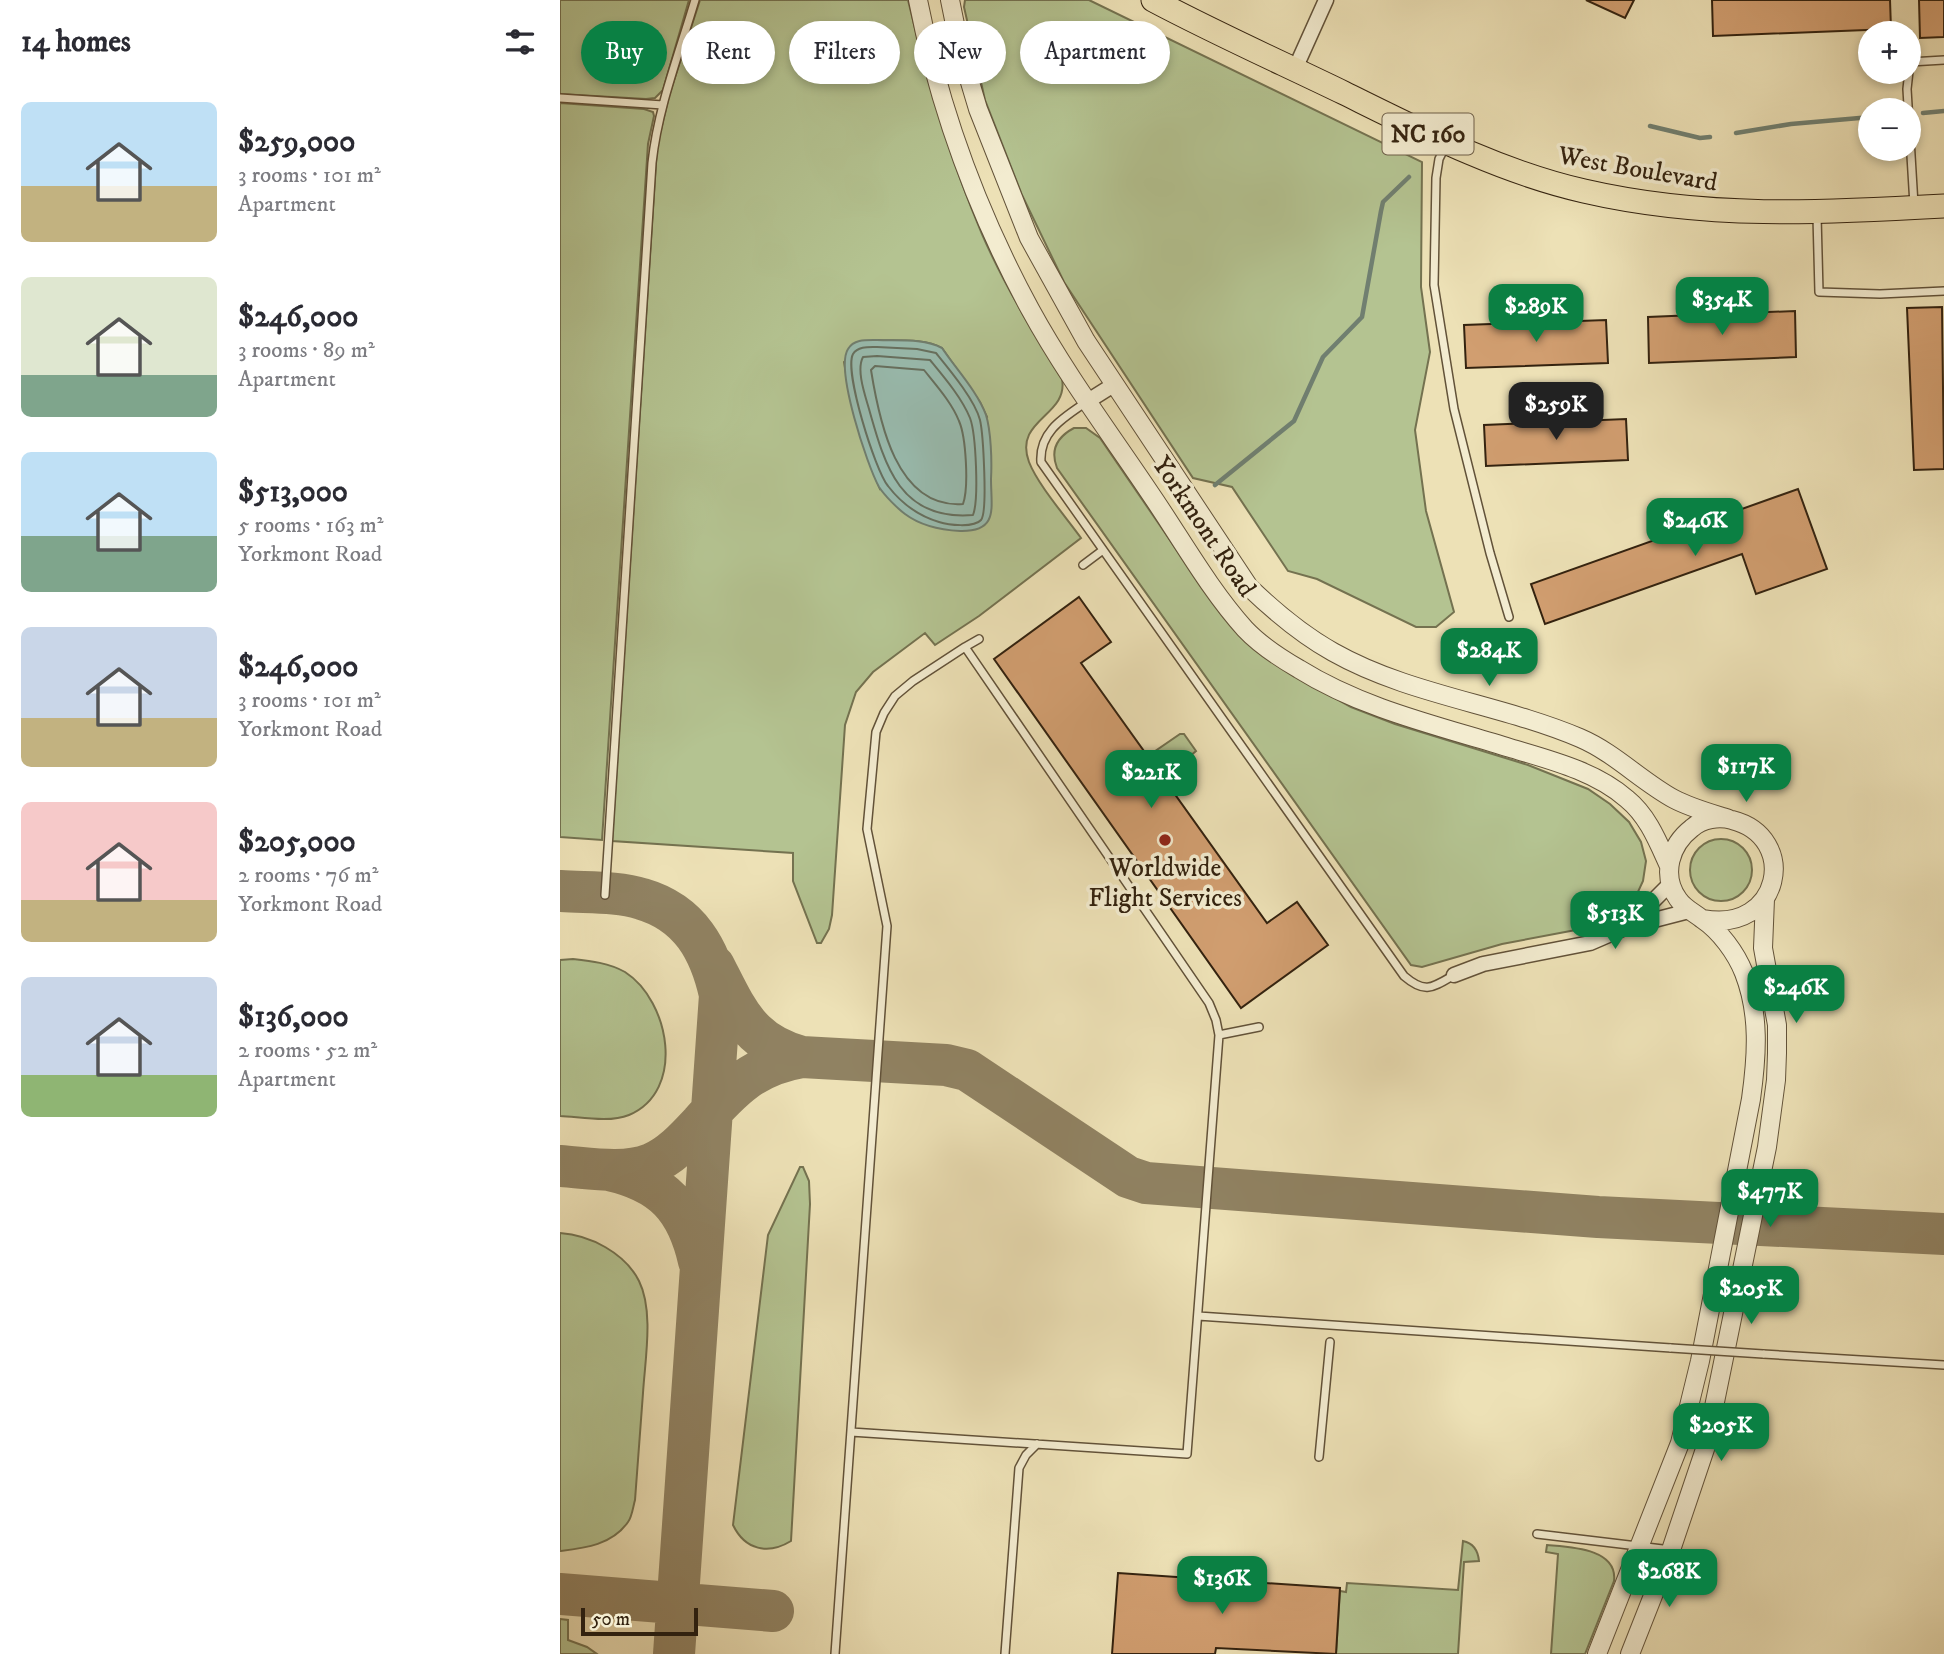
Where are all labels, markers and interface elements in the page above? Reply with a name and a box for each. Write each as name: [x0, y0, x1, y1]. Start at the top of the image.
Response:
chip: Buy: [581, 21, 667, 84]
chip: Rent: [681, 21, 775, 84]
chip: Filters: [789, 21, 900, 84]
chip: New: [914, 21, 1006, 84]
chip: Apartment: [1020, 21, 1170, 84]
map controls: [1858, 21, 1921, 161]
button: +: [1858, 21, 1921, 84]
icon: filters: [501, 23, 539, 61]
text: 14 homes: [21, 24, 131, 61]
button: −: [1858, 98, 1921, 161]
road number: NC 160: [1382, 114, 1474, 154]
text: $259,000: [238, 124, 355, 161]
icon: home: [77, 130, 161, 214]
street label: West Boulevard: [1555, 139, 1720, 200]
text: 3 rooms · 101 m²: [238, 161, 381, 190]
text: Apartment: [238, 190, 336, 219]
pin: $354K: [1673, 278, 1771, 337]
pin: $289K: [1487, 284, 1585, 344]
text: $354K: [1692, 285, 1752, 314]
text: $289K: [1505, 292, 1568, 321]
text: $246,000: [238, 299, 359, 336]
icon: home: [77, 305, 161, 389]
text: 3 rooms · 89 m²: [238, 336, 375, 365]
text: Apartment: [238, 365, 336, 394]
pin: $259K: [1507, 382, 1605, 442]
text: $259K: [1525, 390, 1587, 419]
street label: Yorkmont Road: [1144, 450, 1263, 604]
text: $513,000: [238, 474, 348, 511]
icon: home: [77, 480, 161, 564]
pin: $246K: [1646, 498, 1744, 558]
text: $246K: [1662, 506, 1728, 535]
text: 5 rooms · 163 m²: [238, 511, 384, 540]
text: Yorkmont Road: [238, 540, 382, 569]
pin: $284K: [1440, 628, 1538, 688]
text: $284K: [1457, 636, 1521, 665]
text: $246,000: [238, 649, 359, 686]
icon: home: [77, 655, 161, 739]
text: 3 rooms · 101 m²: [238, 686, 381, 715]
text: Yorkmont Road: [238, 715, 382, 744]
pin: $117K: [1697, 744, 1795, 804]
pin: $221K: [1102, 750, 1200, 810]
text: $117K: [1717, 752, 1775, 781]
text: $221K: [1121, 758, 1181, 787]
text: $205,000: [238, 824, 356, 861]
icon: home: [77, 830, 161, 914]
marker: Worldwide Flight Services: [1157, 832, 1173, 848]
place label: Worldwide Flight Services: [1088, 852, 1242, 915]
text: 2 rooms · 76 m²: [238, 861, 378, 890]
text: Yorkmont Road: [238, 890, 382, 919]
pin: $513K: [1566, 892, 1664, 951]
text: $513K: [1586, 899, 1644, 928]
pin: $246K: [1747, 965, 1845, 1025]
text: $246K: [1763, 973, 1829, 1002]
text: $136,000: [238, 999, 349, 1036]
icon: home: [77, 1005, 161, 1089]
text: 2 rooms · 52 m²: [238, 1036, 377, 1065]
text: Apartment: [238, 1065, 336, 1094]
pin: $477K: [1721, 1170, 1819, 1229]
text: $477K: [1737, 1177, 1803, 1206]
pin: $205K: [1702, 1266, 1800, 1326]
text: $205K: [1719, 1274, 1783, 1303]
pin: $205K: [1672, 1404, 1770, 1463]
text: $205K: [1689, 1411, 1753, 1440]
pin: $268K: [1620, 1550, 1718, 1609]
pin: $136K: [1173, 1556, 1271, 1616]
text: $268K: [1637, 1557, 1701, 1586]
text: $136K: [1193, 1564, 1251, 1593]
scale bar: [581, 1605, 698, 1637]
text: 50 m: [592, 1608, 630, 1631]

